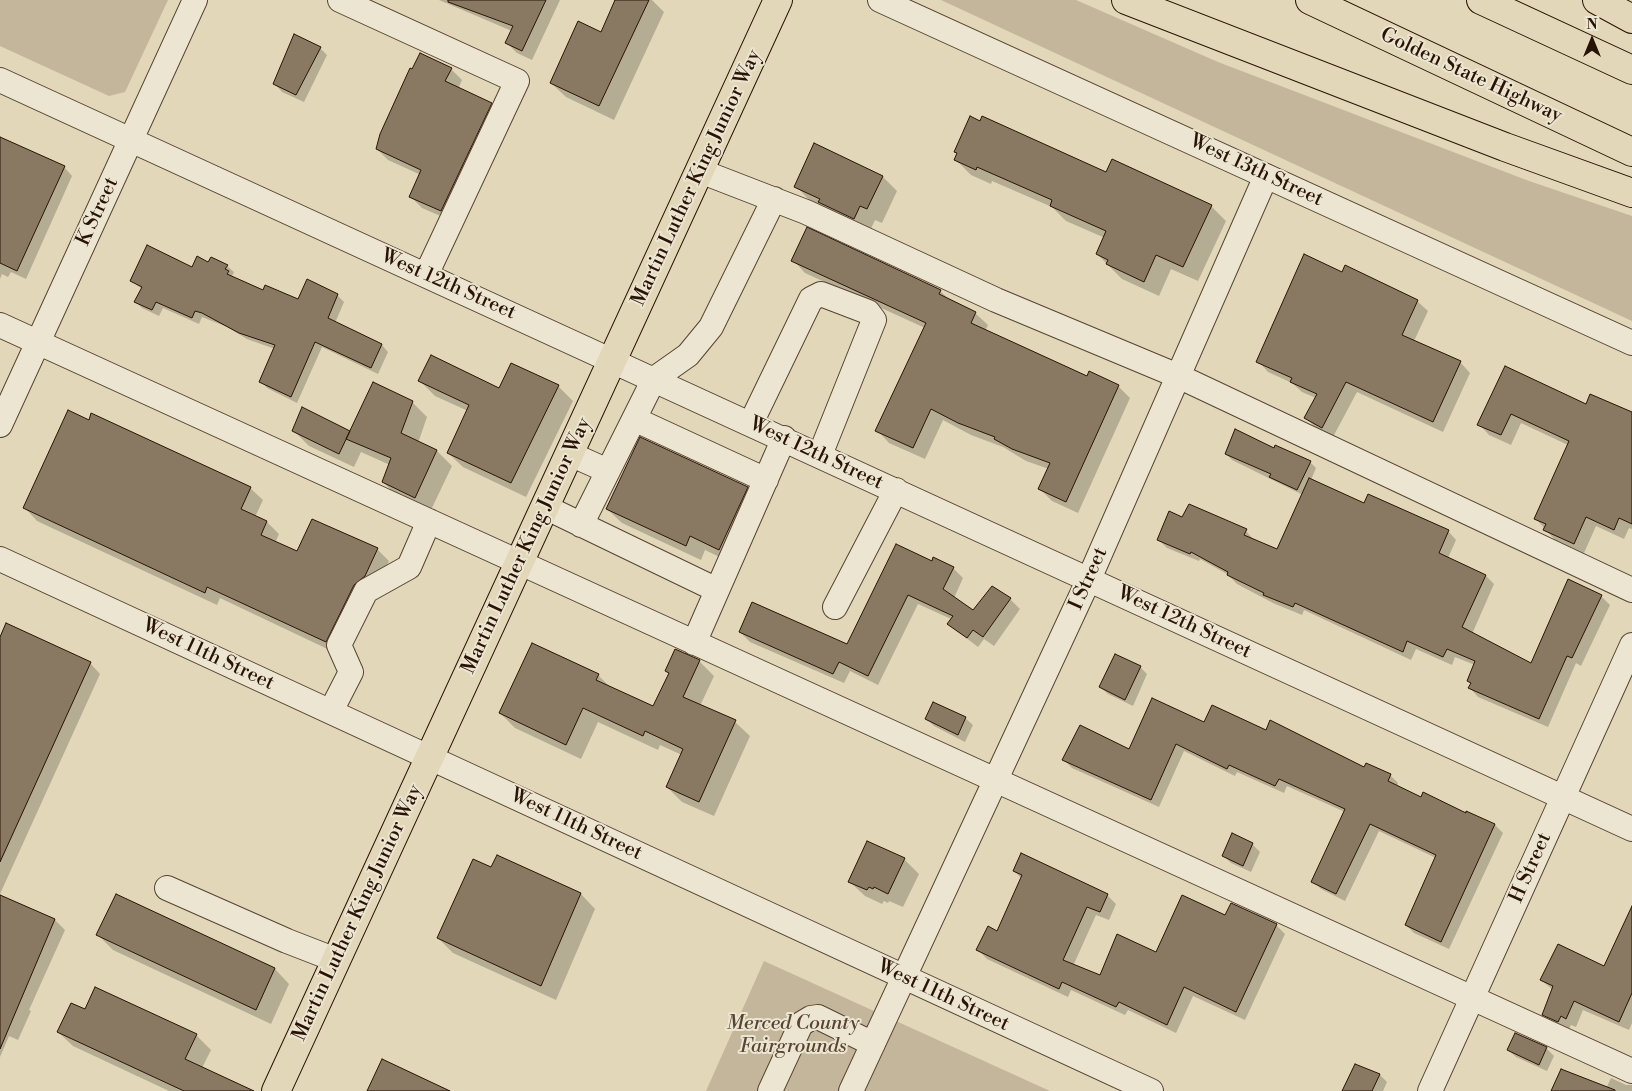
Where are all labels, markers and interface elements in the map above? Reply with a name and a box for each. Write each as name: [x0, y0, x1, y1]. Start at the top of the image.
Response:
north arrow: [1567, 15, 1617, 65]
text: N: [1586, 16, 1598, 34]
street label: Golden State Highway: [1376, 23, 1566, 129]
street label: Martin Luther King Junior Way: [627, 46, 767, 310]
street label: West 13th Street: [1185, 130, 1327, 212]
street label: K Street: [72, 174, 124, 250]
street label: West 12th Street: [377, 245, 519, 325]
street label: West 12th Street: [745, 412, 887, 496]
street label: Martin Luther King Junior Way: [457, 414, 597, 678]
street label: I Street: [1065, 544, 1113, 614]
street label: West 12th Street: [1113, 581, 1255, 665]
street label: West 11th Street: [138, 614, 278, 696]
street label: Martin Luther King Junior Way: [288, 781, 428, 1045]
street label: West 11th Street: [506, 784, 646, 866]
street label: H Street: [1505, 829, 1557, 907]
street label: West 11th Street: [873, 955, 1013, 1037]
park label: Merced County Fairgrounds: [727, 1012, 859, 1059]

